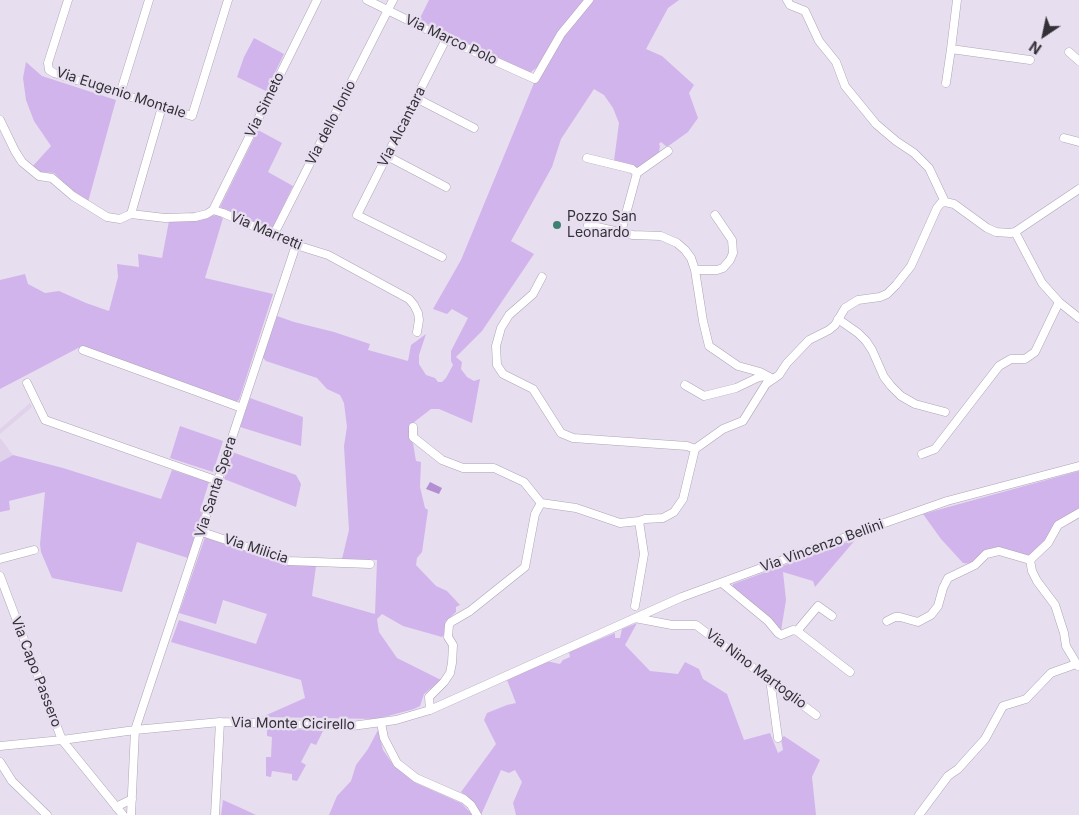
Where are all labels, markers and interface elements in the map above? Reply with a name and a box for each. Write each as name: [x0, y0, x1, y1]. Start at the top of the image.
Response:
north arrow: [1019, 10, 1069, 60]
street label: Via Marco Polo: [402, 11, 500, 69]
text: N: [1026, 38, 1045, 58]
street label: Via Eugenio Montale: [54, 64, 188, 122]
street label: Via Simeto: [242, 70, 288, 140]
street label: Via dello Ionio: [302, 78, 360, 168]
street label: Via Alcantara: [375, 84, 429, 170]
street label: Via Marretti: [228, 208, 304, 254]
place label: Pozzo San Leonardo: [567, 209, 637, 242]
marker: Pozzo San Leonardo: [551, 219, 563, 231]
street label: Via Santa Spera: [192, 434, 240, 540]
street label: Via Vincenzo Bellini: [758, 516, 886, 576]
street label: Via Milicia: [222, 531, 290, 567]
street label: Via Capo Passero: [7, 614, 65, 730]
street label: Via Nino Martoglio: [702, 626, 810, 712]
street label: Via Monte Cicirello: [231, 715, 355, 733]

